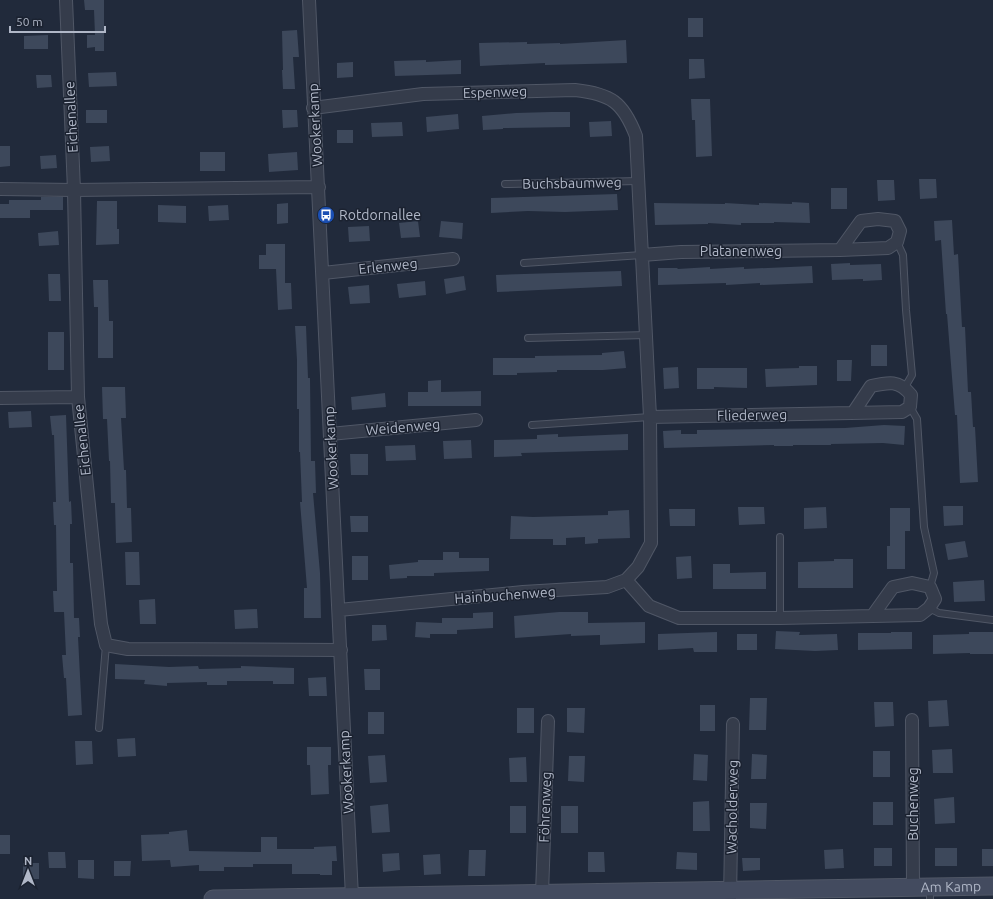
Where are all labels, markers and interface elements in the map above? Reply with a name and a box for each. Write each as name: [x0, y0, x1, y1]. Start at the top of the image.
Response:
scale bar: [10, 8, 105, 34]
text: 50 m: [16, 15, 43, 28]
street label: Eichenallee: [61, 81, 81, 153]
street label: Wookerkamp: [305, 83, 325, 167]
street label: Espenweg: [463, 83, 527, 101]
street label: Buchsbaumweg: [522, 174, 622, 192]
bus stop icon: Rotdornallee: [316, 205, 336, 225]
place label: Rotdornallee: [339, 207, 421, 223]
street label: Platanenweg: [700, 243, 782, 259]
street label: Erlenweg: [358, 255, 418, 277]
street label: Eichenallee: [70, 404, 94, 476]
street label: Wookerkamp: [321, 406, 341, 490]
street label: Fliederweg: [717, 406, 787, 424]
street label: Weidenweg: [365, 416, 441, 438]
street label: Hainbuchenweg: [454, 583, 556, 607]
street label: Wookerkamp: [336, 730, 356, 814]
street label: Wacholderweg: [723, 760, 741, 854]
street label: Buchenweg: [905, 767, 921, 841]
street label: Föhrenweg: [536, 771, 554, 843]
north arrow: [8, 851, 48, 891]
text: N: [24, 855, 32, 867]
street label: Am Kamp: [921, 878, 981, 895]

